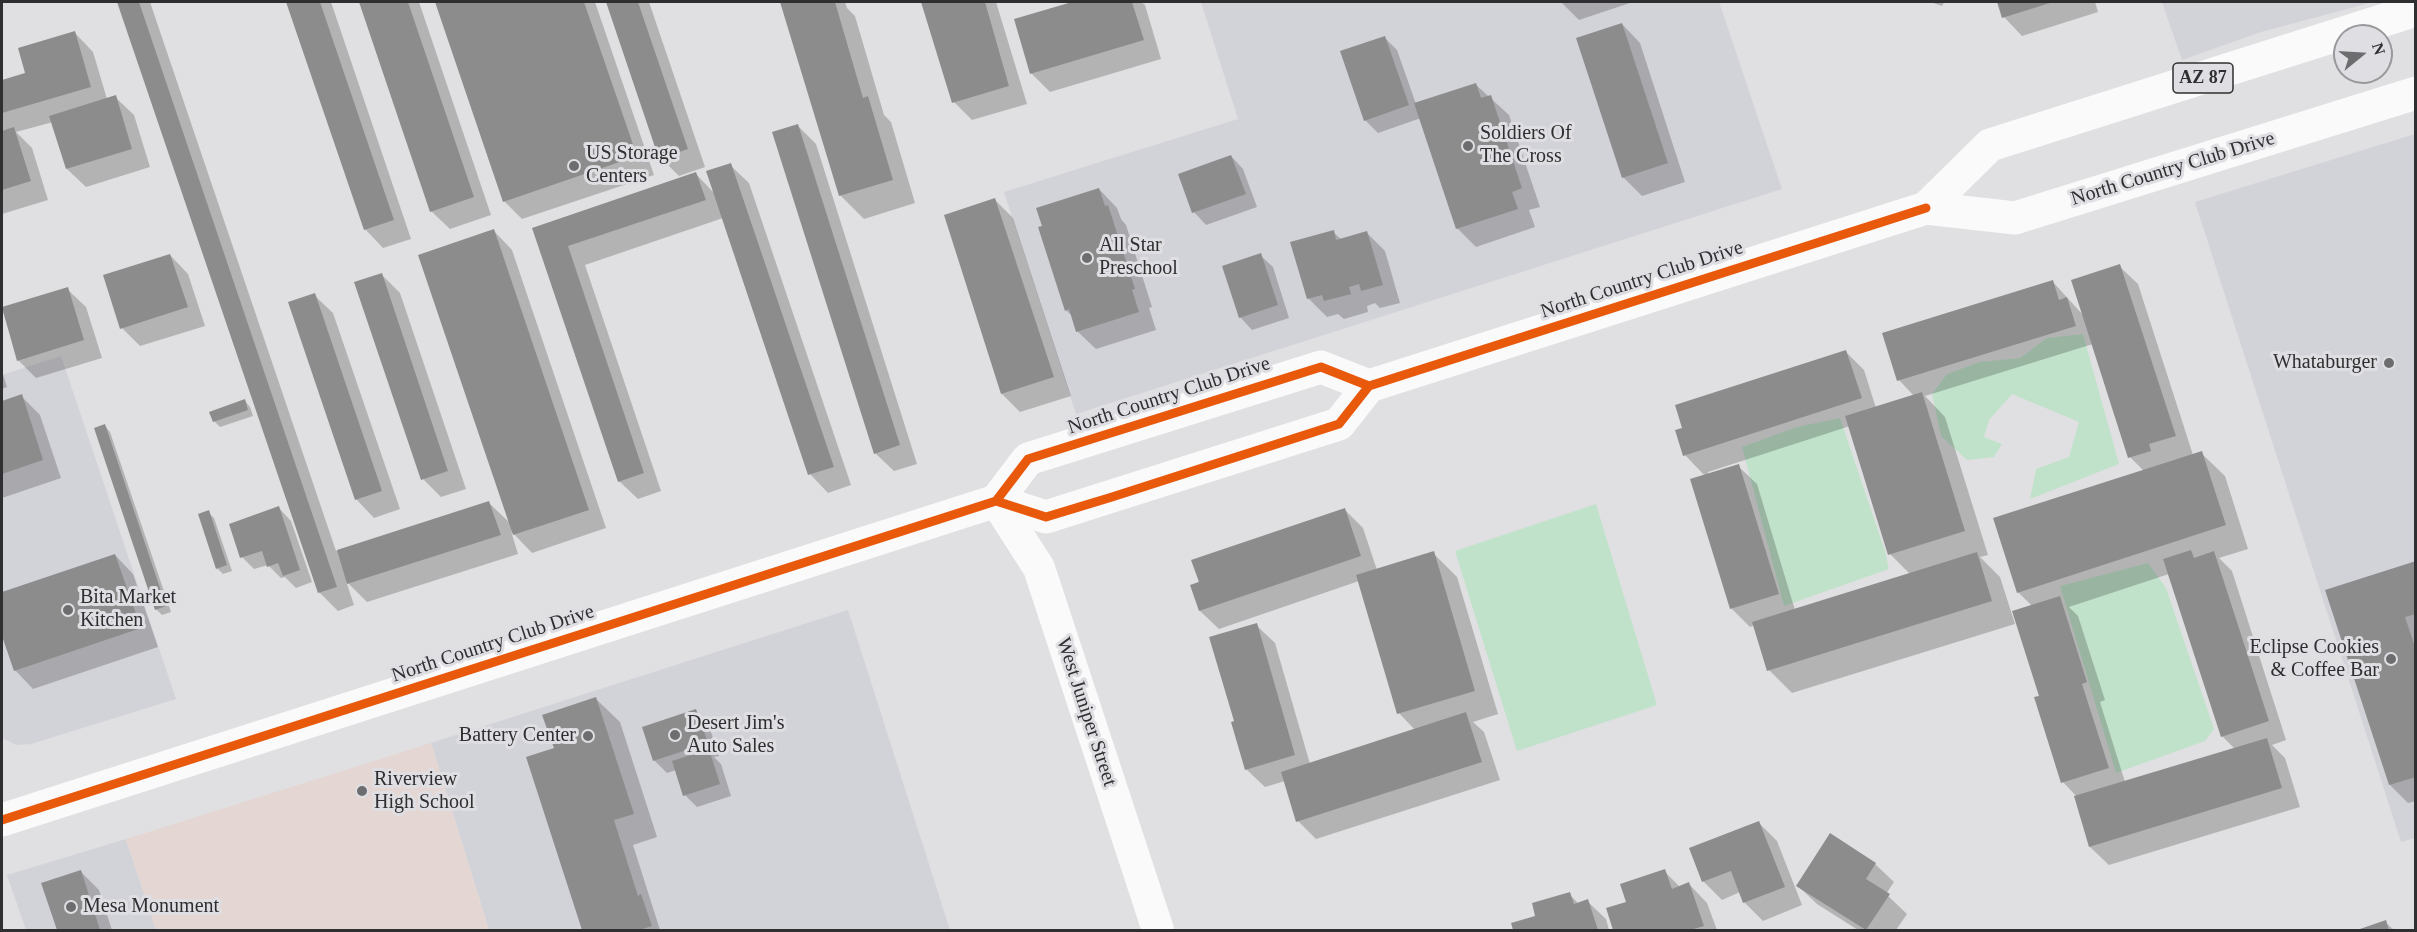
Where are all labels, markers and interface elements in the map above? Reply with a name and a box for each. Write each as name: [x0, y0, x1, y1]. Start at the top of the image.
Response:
north arrow: [2333, 24, 2393, 84]
text: N: [2369, 41, 2389, 57]
road number: AZ 87: [2173, 63, 2233, 93]
place label: Soldiers Of The Cross: [1480, 122, 1572, 169]
street label: North Country Club Drive: [2068, 127, 2278, 211]
marker: Soldiers Of The Cross: [1461, 139, 1475, 153]
place label: US Storage Centers: [586, 142, 678, 189]
marker: US Storage Centers: [567, 159, 581, 173]
place label: All Star Preschool: [1099, 234, 1178, 281]
street label: North Country Club Drive: [1538, 236, 1746, 324]
marker: All Star Preschool: [1080, 251, 1094, 265]
place label: Whataburger: [2273, 351, 2377, 375]
street label: North Country Club Drive: [1065, 352, 1273, 440]
marker: Whataburger: [2382, 356, 2396, 370]
place label: Bita Market Kitchen: [80, 586, 176, 633]
street label: North Country Club Drive: [389, 600, 597, 688]
marker: Bita Market Kitchen: [61, 603, 75, 617]
street label: West Juniper Street: [1051, 635, 1121, 789]
place label: Eclipse Cookies & Coffee Bar: [2250, 636, 2379, 683]
marker: Eclipse Cookies & Coffee Bar: [2384, 652, 2398, 666]
place label: Desert Jim's Auto Sales: [687, 712, 784, 759]
place label: Battery Center: [459, 724, 576, 748]
marker: Desert Jim's Auto Sales: [668, 728, 682, 742]
marker: Battery Center: [581, 729, 595, 743]
place label: Riverview High School: [374, 768, 475, 815]
marker: Riverview High School: [355, 784, 369, 798]
place label: Mesa Monument: [83, 895, 219, 919]
marker: Mesa Monument: [64, 900, 78, 914]

